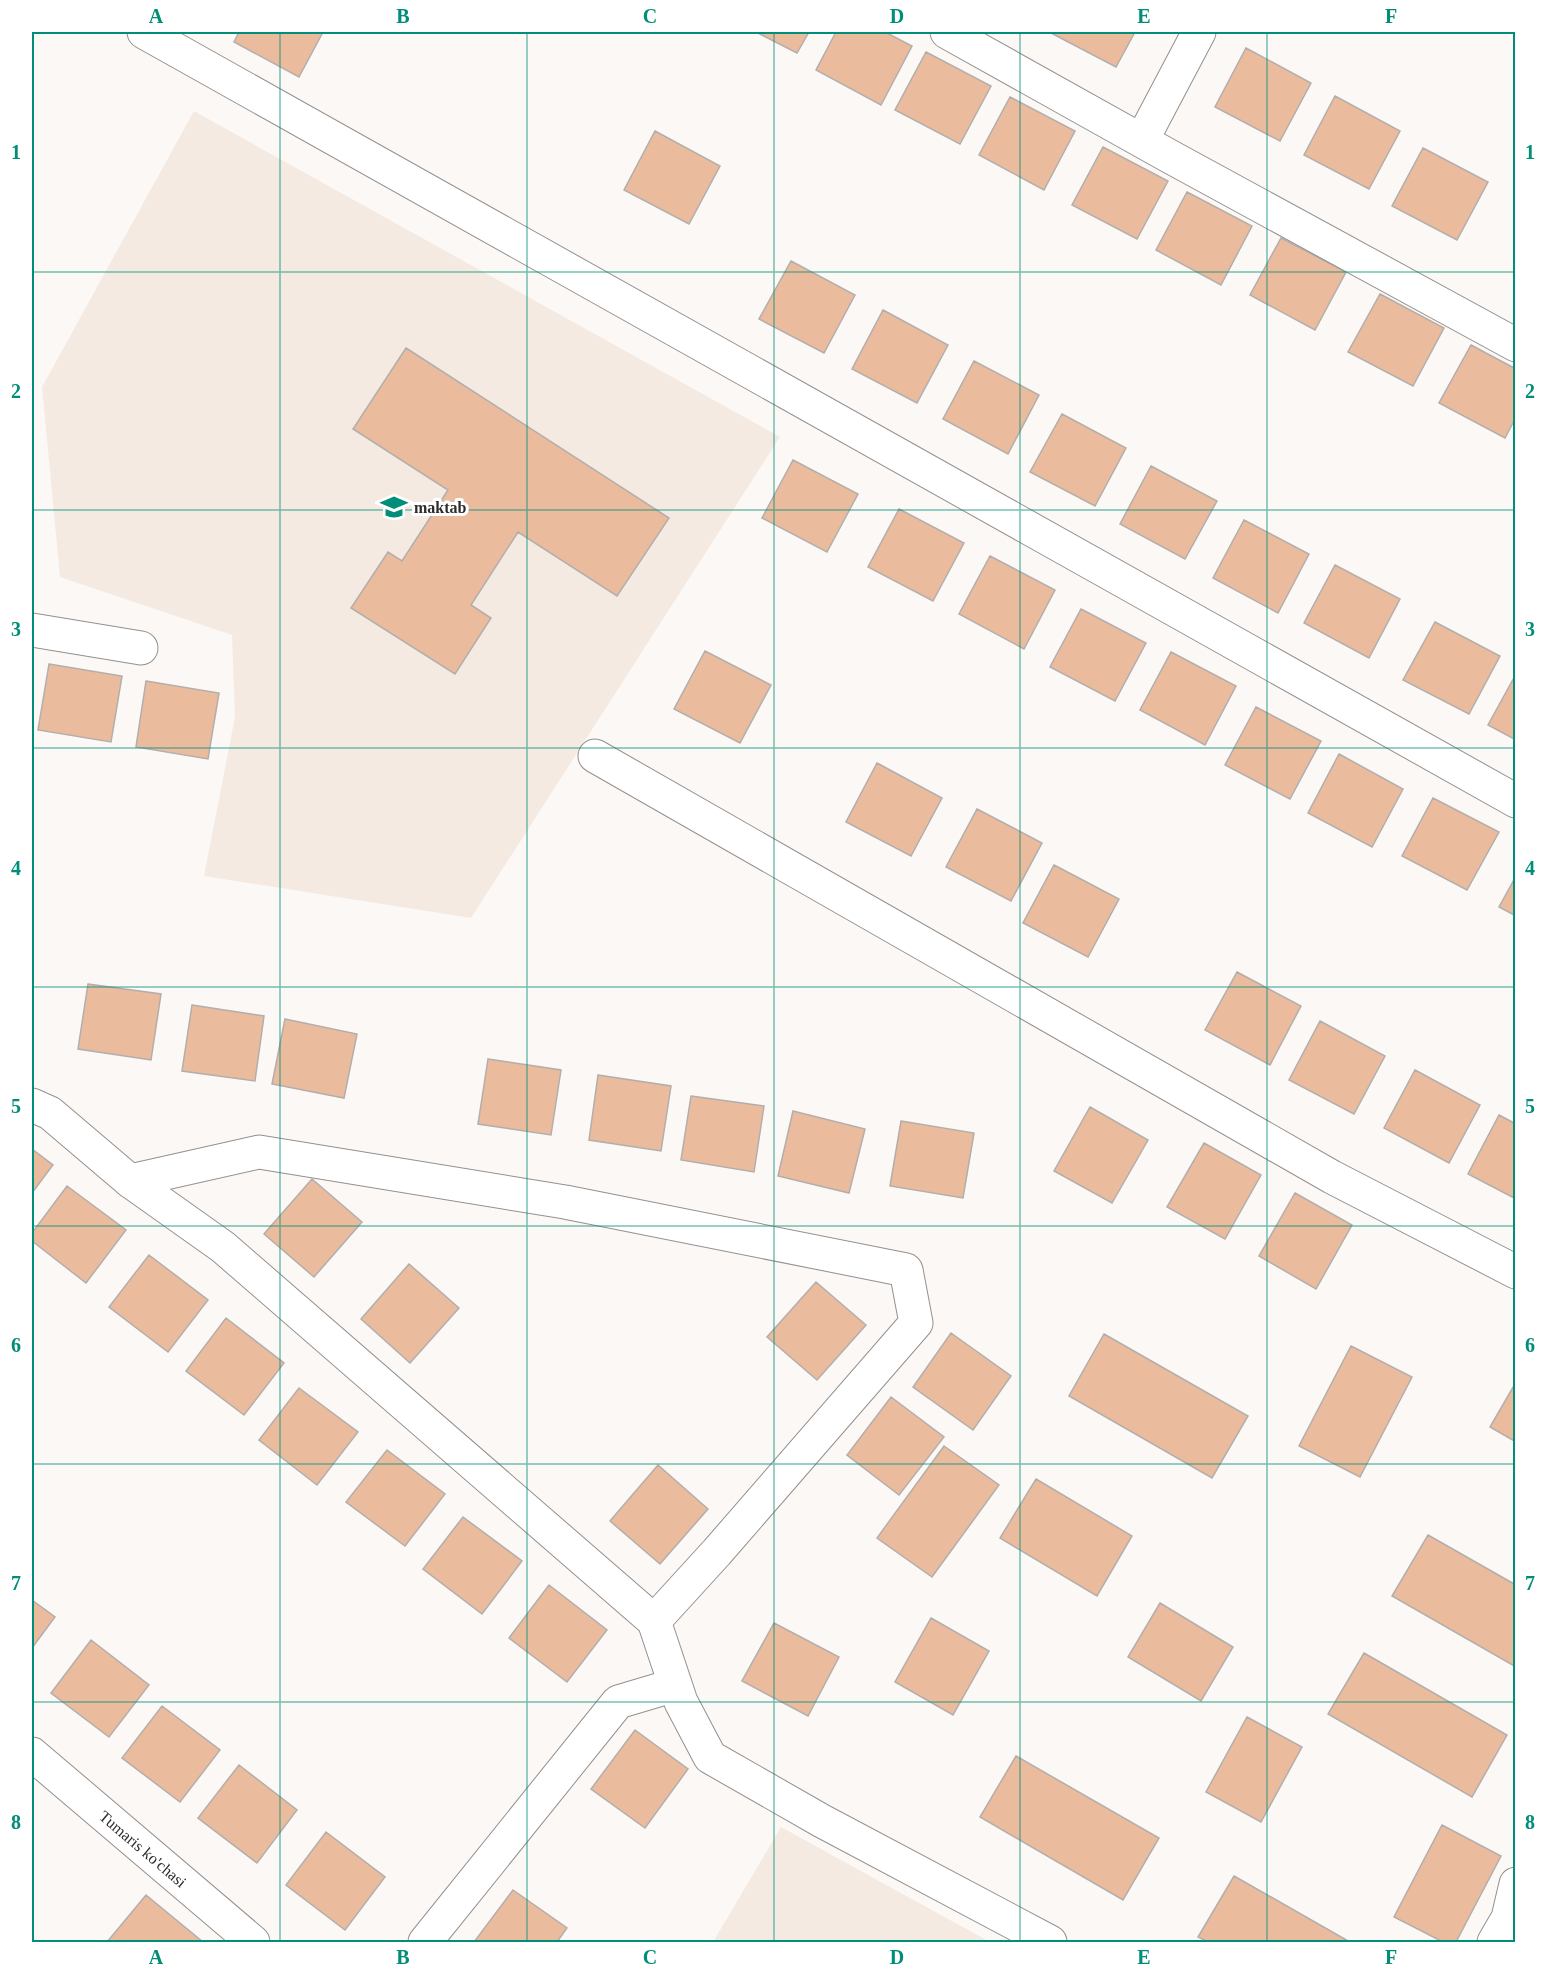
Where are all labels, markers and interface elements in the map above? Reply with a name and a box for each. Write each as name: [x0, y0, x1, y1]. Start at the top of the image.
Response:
text: A: [149, 5, 164, 27]
text: B: [396, 5, 410, 27]
text: C: [643, 5, 657, 27]
text: D: [890, 5, 904, 27]
text: E: [1137, 5, 1151, 27]
text: F: [1385, 5, 1397, 27]
text: 1: [11, 141, 21, 163]
text: 1: [1525, 141, 1535, 163]
text: 2: [11, 380, 21, 402]
text: 2: [1525, 380, 1535, 402]
school or university icon: maktab: [379, 492, 409, 522]
place label: maktab: [414, 499, 467, 516]
text: 3: [11, 618, 21, 640]
text: 3: [1525, 618, 1535, 640]
text: 4: [11, 857, 21, 879]
text: 4: [1525, 857, 1535, 879]
text: 5: [11, 1095, 21, 1117]
text: 5: [1525, 1095, 1535, 1117]
text: 6: [11, 1334, 21, 1356]
text: 6: [1525, 1334, 1535, 1356]
text: 7: [11, 1572, 21, 1594]
text: 7: [1525, 1572, 1535, 1594]
street label: Tumaris ko'chasi: [96, 1807, 190, 1891]
text: 8: [11, 1811, 21, 1833]
text: 8: [1525, 1811, 1535, 1833]
text: A: [149, 1946, 164, 1968]
text: B: [396, 1946, 410, 1968]
text: C: [643, 1946, 657, 1968]
text: D: [890, 1946, 904, 1968]
text: E: [1137, 1946, 1151, 1968]
text: F: [1385, 1946, 1397, 1968]

